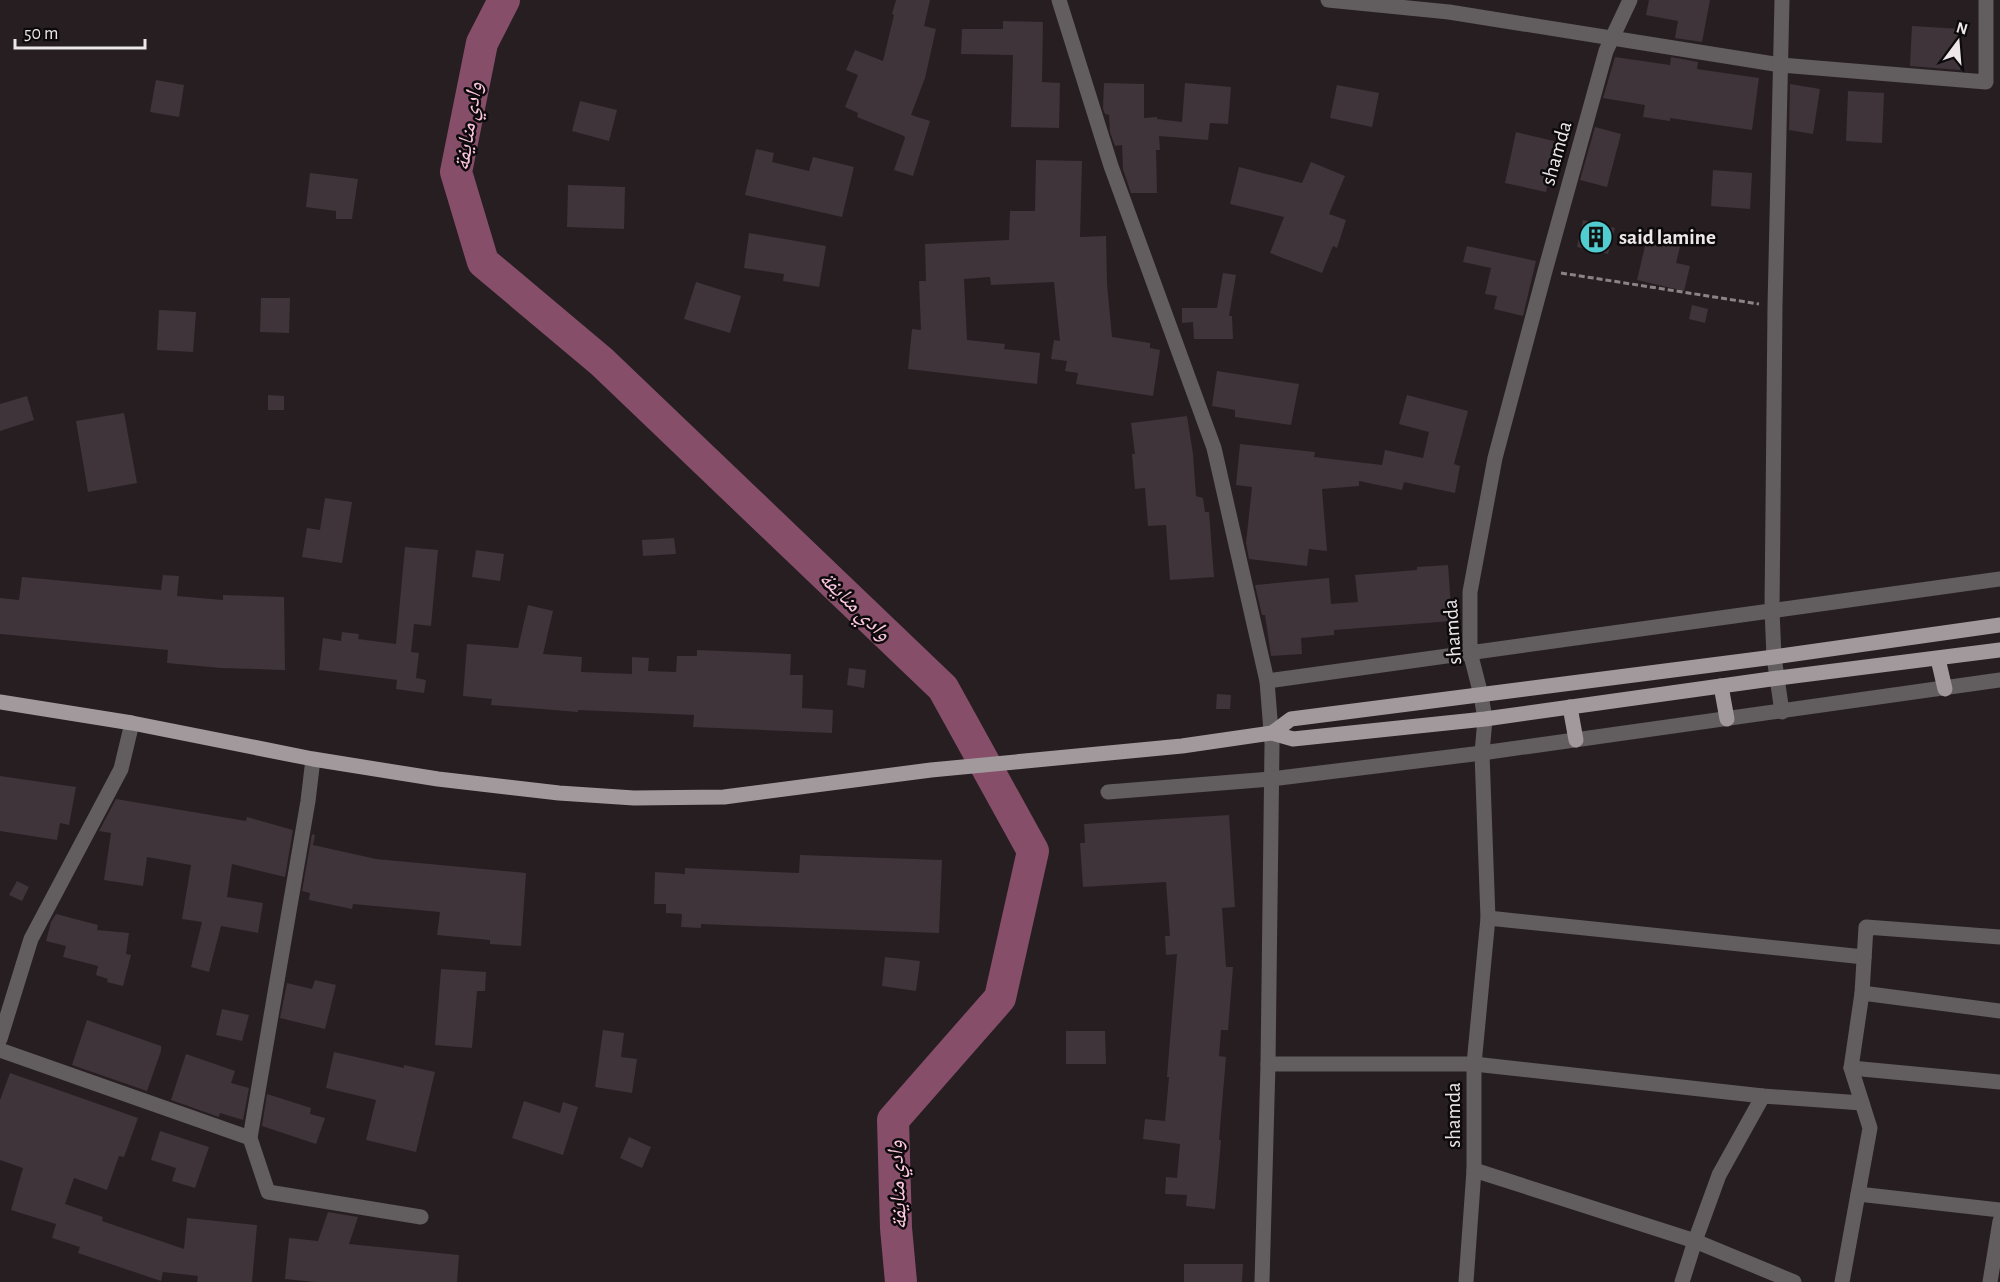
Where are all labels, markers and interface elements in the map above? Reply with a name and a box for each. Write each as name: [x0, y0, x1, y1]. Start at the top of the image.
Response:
scale bar: [15, 12, 146, 50]
north arrow: [1928, 12, 1988, 72]
text: N: [1954, 19, 1969, 38]
text: 50 m: [24, 25, 58, 43]
water label: وادي منايفة: [450, 80, 491, 173]
street label: shamda: [1537, 118, 1576, 188]
building icon: said lamine: [1578, 219, 1614, 255]
place label: said lamine: [1619, 227, 1716, 248]
water label: وادي منايفة: [812, 567, 895, 649]
street label: shamda: [1440, 598, 1465, 665]
street label: shamda: [1443, 1082, 1464, 1148]
water label: وادي منايفة: [884, 1139, 916, 1230]

